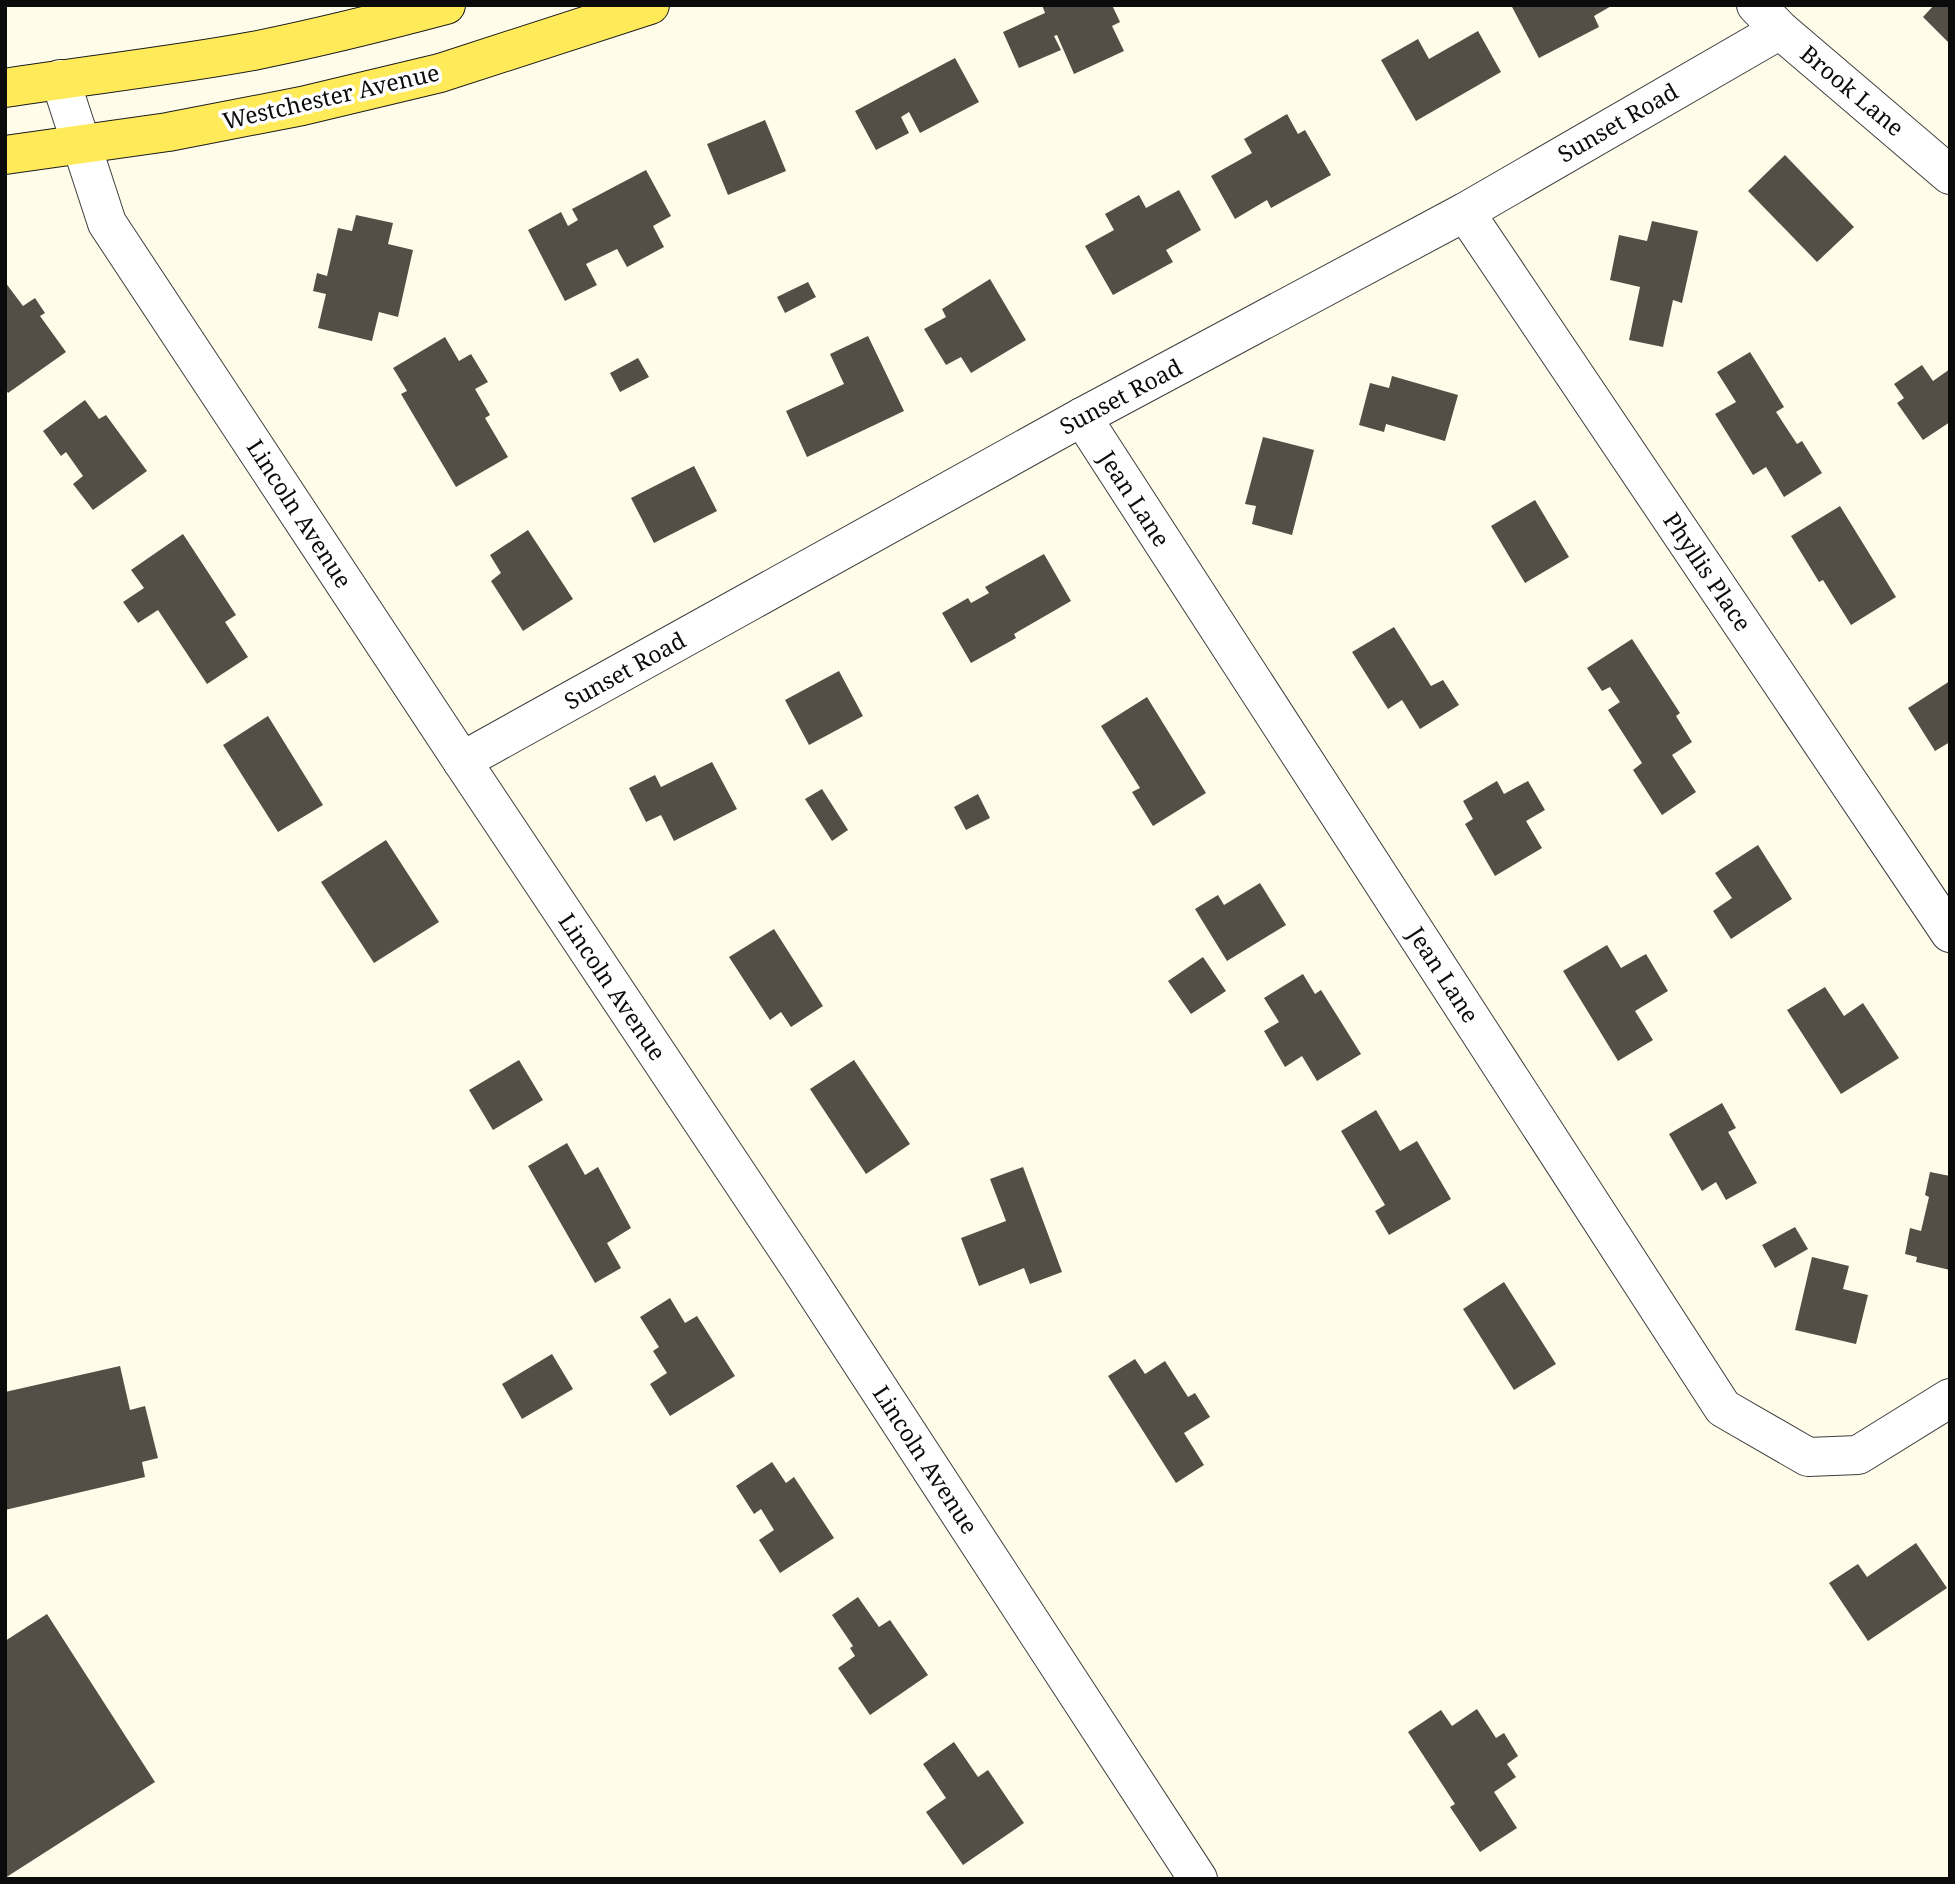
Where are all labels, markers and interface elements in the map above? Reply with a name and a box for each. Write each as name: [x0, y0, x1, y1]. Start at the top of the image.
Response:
street label: Brook Lane: [1794, 37, 1911, 143]
street label: Westchester Avenue: [219, 56, 442, 137]
street label: Sunset Road: [1551, 75, 1684, 170]
street label: Sunset Road: [1054, 351, 1187, 442]
street label: Lincoln Avenue: [240, 433, 360, 594]
street label: Jean Lane: [1091, 443, 1178, 553]
street label: Phyllis Place: [1656, 506, 1759, 637]
street label: Sunset Road: [558, 624, 691, 717]
street label: Lincoln Avenue: [552, 907, 674, 1066]
street label: Jean Lane: [1400, 919, 1487, 1029]
street label: Lincoln Avenue: [866, 1379, 986, 1540]

